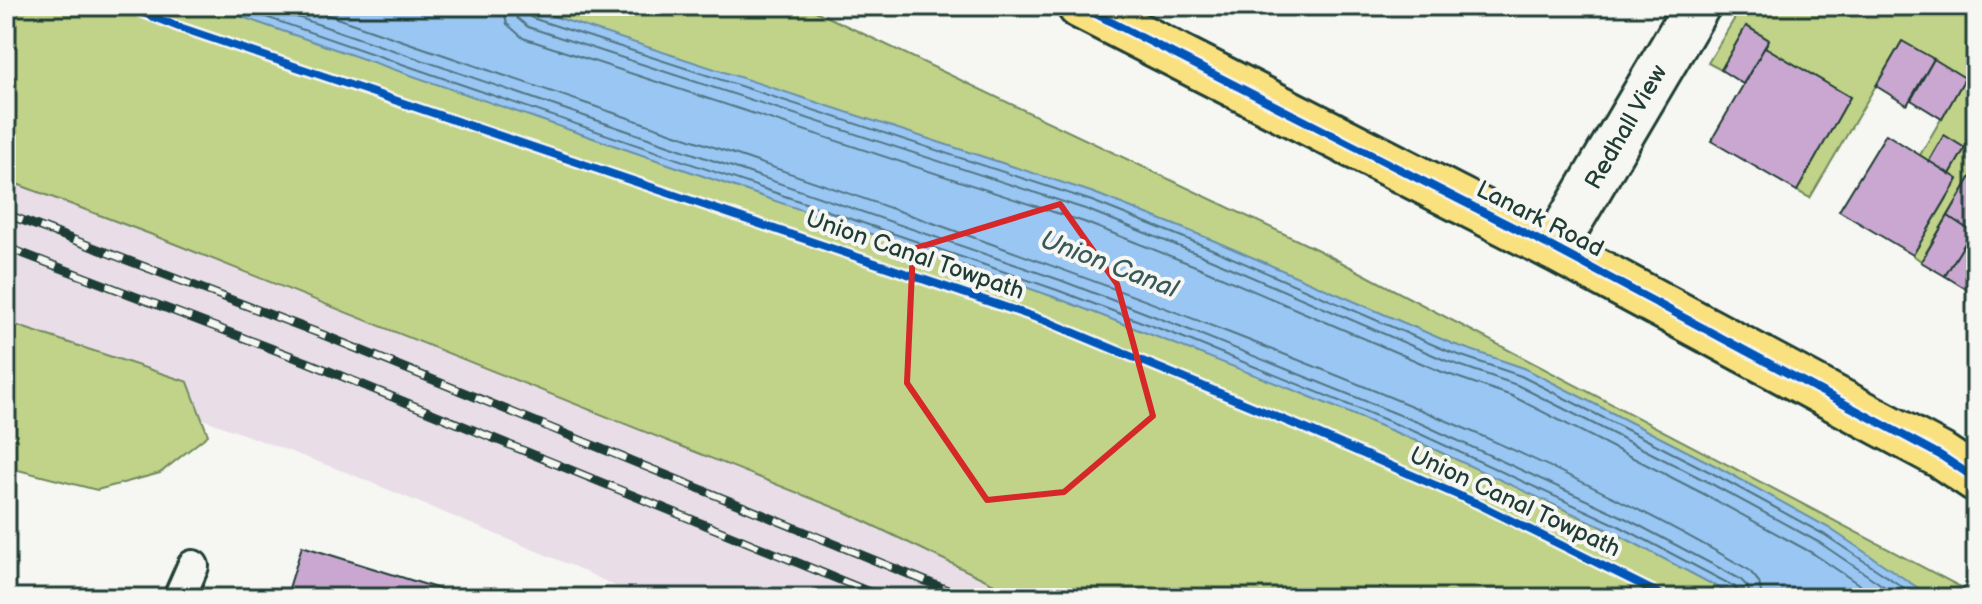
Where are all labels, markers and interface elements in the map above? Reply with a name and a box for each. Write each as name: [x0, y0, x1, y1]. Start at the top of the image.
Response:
street label: Redhall View: [1579, 59, 1673, 195]
street label: Lanark Road: [1472, 175, 1608, 263]
street label: Union Canal Towpath: [802, 204, 1028, 306]
water label: Union Canal: [1036, 225, 1183, 306]
street label: Union Canal Towpath: [1405, 440, 1625, 564]

